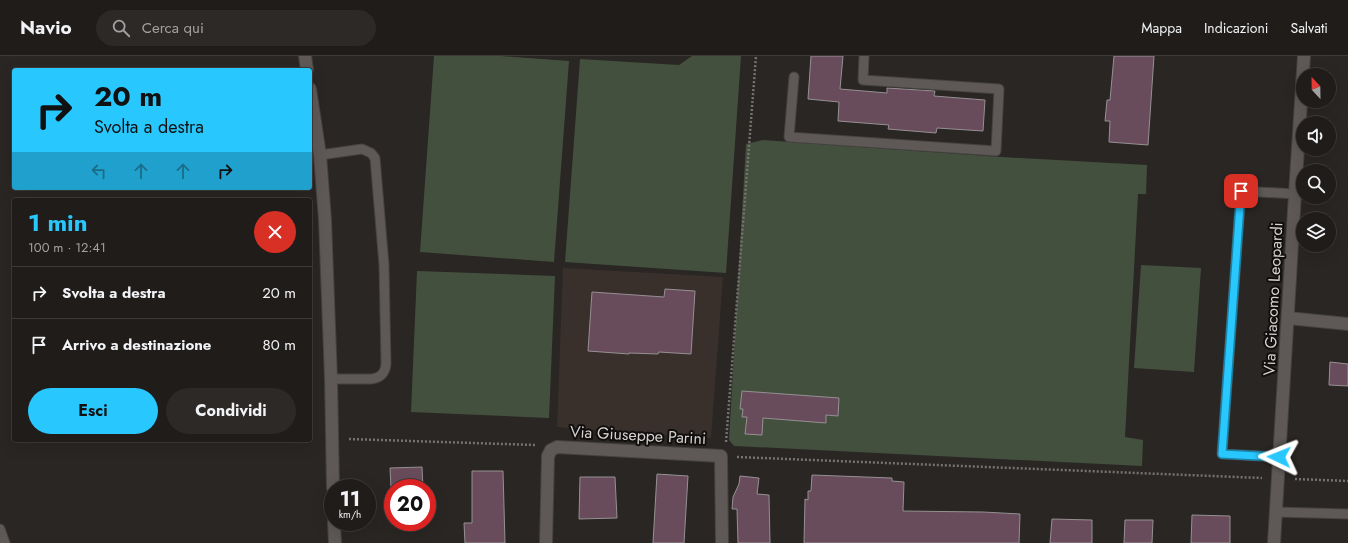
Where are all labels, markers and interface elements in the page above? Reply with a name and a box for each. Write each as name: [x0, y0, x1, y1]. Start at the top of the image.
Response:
search box: [96, 10, 376, 46]
text: Navio: [20, 14, 72, 41]
icon: search: [110, 17, 132, 39]
text: Cerca qui: [142, 17, 204, 39]
text: Mappa: [1141, 18, 1182, 38]
text: Indicazioni: [1204, 18, 1268, 38]
text: Salvati: [1290, 18, 1328, 38]
north arrow: [1296, 68, 1336, 108]
map controls: [1296, 68, 1336, 252]
text: 20 m: [94, 76, 162, 117]
icon: right: [28, 84, 80, 136]
text: Svolta a destra: [94, 114, 204, 140]
button: sound: [1296, 116, 1336, 156]
icon: left: [88, 160, 110, 182]
icon: ahead: [130, 160, 152, 182]
icon: ahead: [172, 160, 194, 182]
icon: right: [214, 160, 236, 182]
button: search: [1296, 164, 1336, 204]
pin: [1224, 174, 1258, 208]
icon: arrive: [1230, 180, 1252, 202]
text: 1 min: [28, 205, 88, 240]
button: close: [254, 211, 296, 253]
button: layers: [1296, 212, 1336, 252]
street label: Via Giacomo Leopardi: [1257, 222, 1289, 376]
text: 100 m · 12:41: [28, 238, 106, 257]
icon: right: [28, 282, 50, 304]
text: Svolta a destra: [62, 282, 166, 304]
text: 20 m: [262, 282, 296, 304]
icon: arrive: [28, 334, 50, 356]
text: Arrivo a destinazione: [62, 334, 211, 356]
text: 80 m: [263, 334, 296, 356]
button: Esci: [28, 388, 158, 434]
button: Condividi: [166, 388, 296, 434]
street label: Via Giuseppe Parini: [569, 420, 707, 450]
position arrow: [1258, 436, 1300, 478]
speed limit sign: 20: [384, 479, 436, 531]
text: 11: [340, 485, 360, 514]
text: km/h: [339, 507, 361, 522]

